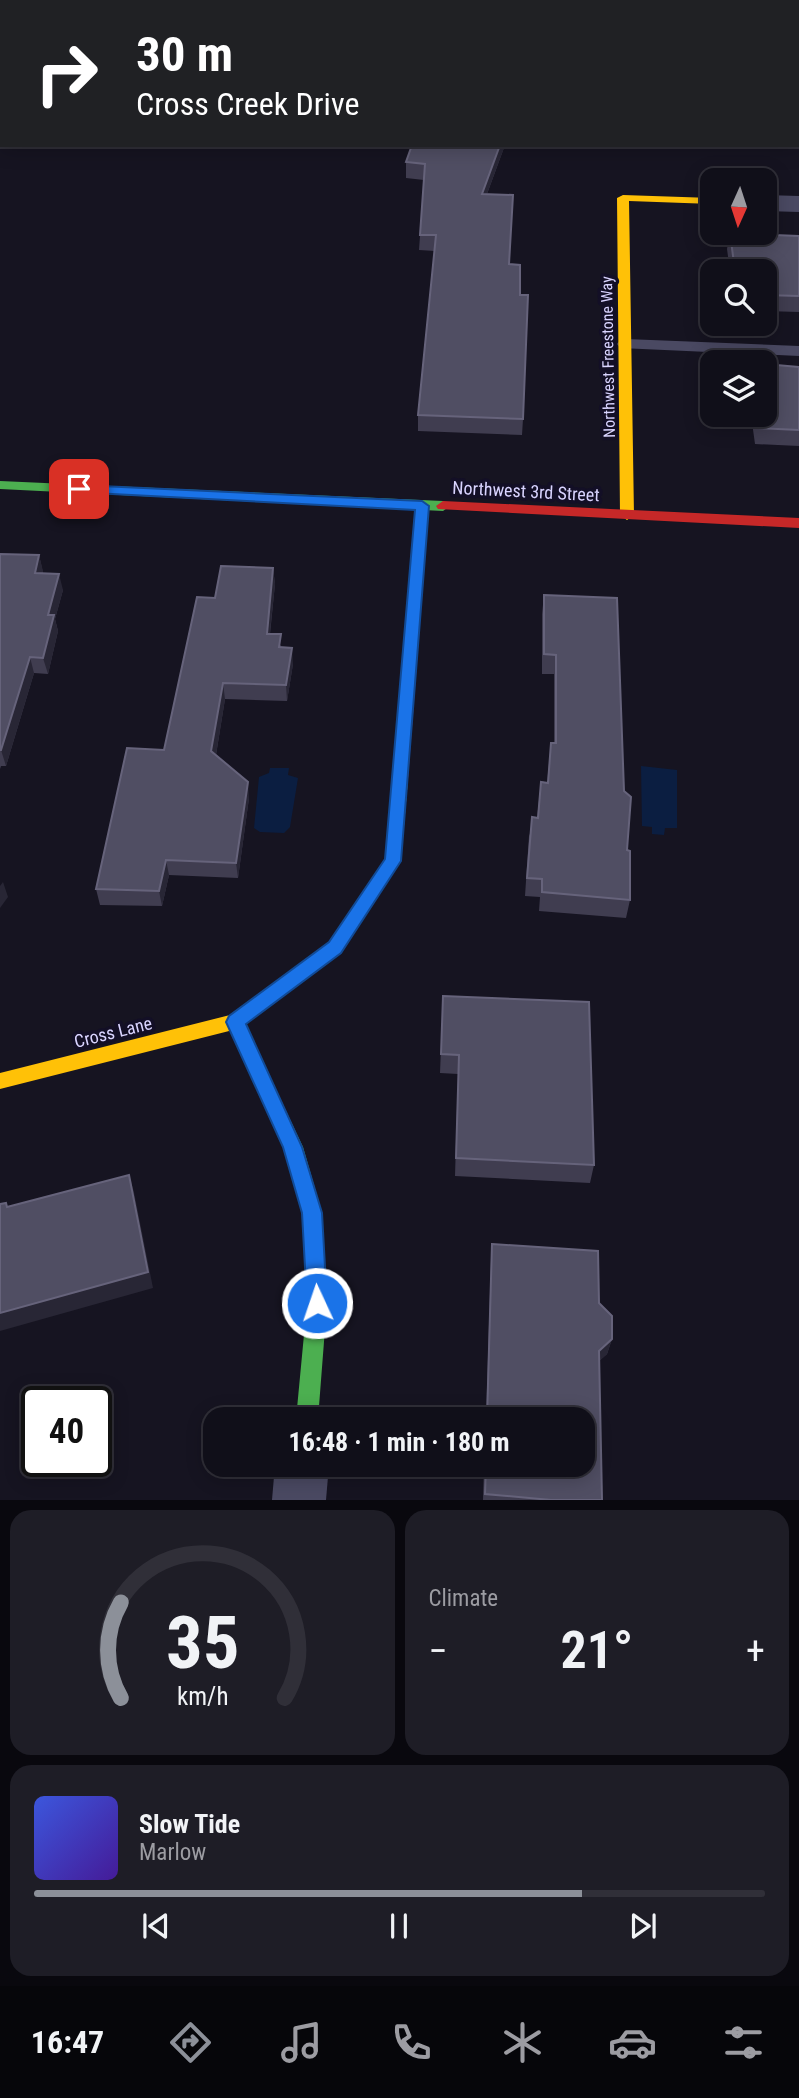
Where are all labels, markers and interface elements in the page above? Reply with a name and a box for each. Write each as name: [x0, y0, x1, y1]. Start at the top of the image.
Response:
text: 30 m: [136, 26, 233, 83]
icon: right: [21, 28, 112, 119]
text: Cross Creek Drive: [136, 85, 359, 123]
north arrow: [700, 168, 777, 245]
map controls: [700, 168, 777, 427]
button: search: [700, 259, 777, 336]
street label: Northwest Freestone Way: [597, 276, 619, 438]
button: layers: [700, 350, 777, 427]
pin: [49, 459, 109, 519]
icon: arrive: [60, 470, 98, 508]
street label: Northwest 3rd Street: [452, 477, 600, 505]
street label: Cross Lane: [72, 1012, 154, 1052]
position arrow: [280, 1266, 354, 1340]
speed limit sign: 40: [21, 1386, 112, 1477]
text: 16:48 · 1 min · 180 m: [289, 1427, 509, 1457]
text: Climate: [429, 1585, 498, 1612]
text: 35: [165, 1601, 239, 1687]
text: 21°: [560, 1620, 633, 1681]
text: −: [429, 1629, 448, 1673]
text: +: [746, 1629, 765, 1673]
text: km/h: [177, 1682, 228, 1711]
text: Slow Tide: [139, 1809, 240, 1839]
text: Marlow: [139, 1839, 206, 1866]
icon: previous: [137, 1907, 175, 1945]
icon: pause: [380, 1907, 418, 1945]
icon: next: [624, 1907, 662, 1945]
icon: directions: [166, 2018, 215, 2067]
icon: music: [277, 2018, 326, 2067]
icon: phone: [387, 2018, 436, 2067]
icon: climate: [498, 2018, 547, 2067]
icon: car: [608, 2018, 657, 2067]
icon: filters: [719, 2018, 768, 2067]
text: 16:47: [31, 2023, 104, 2061]

